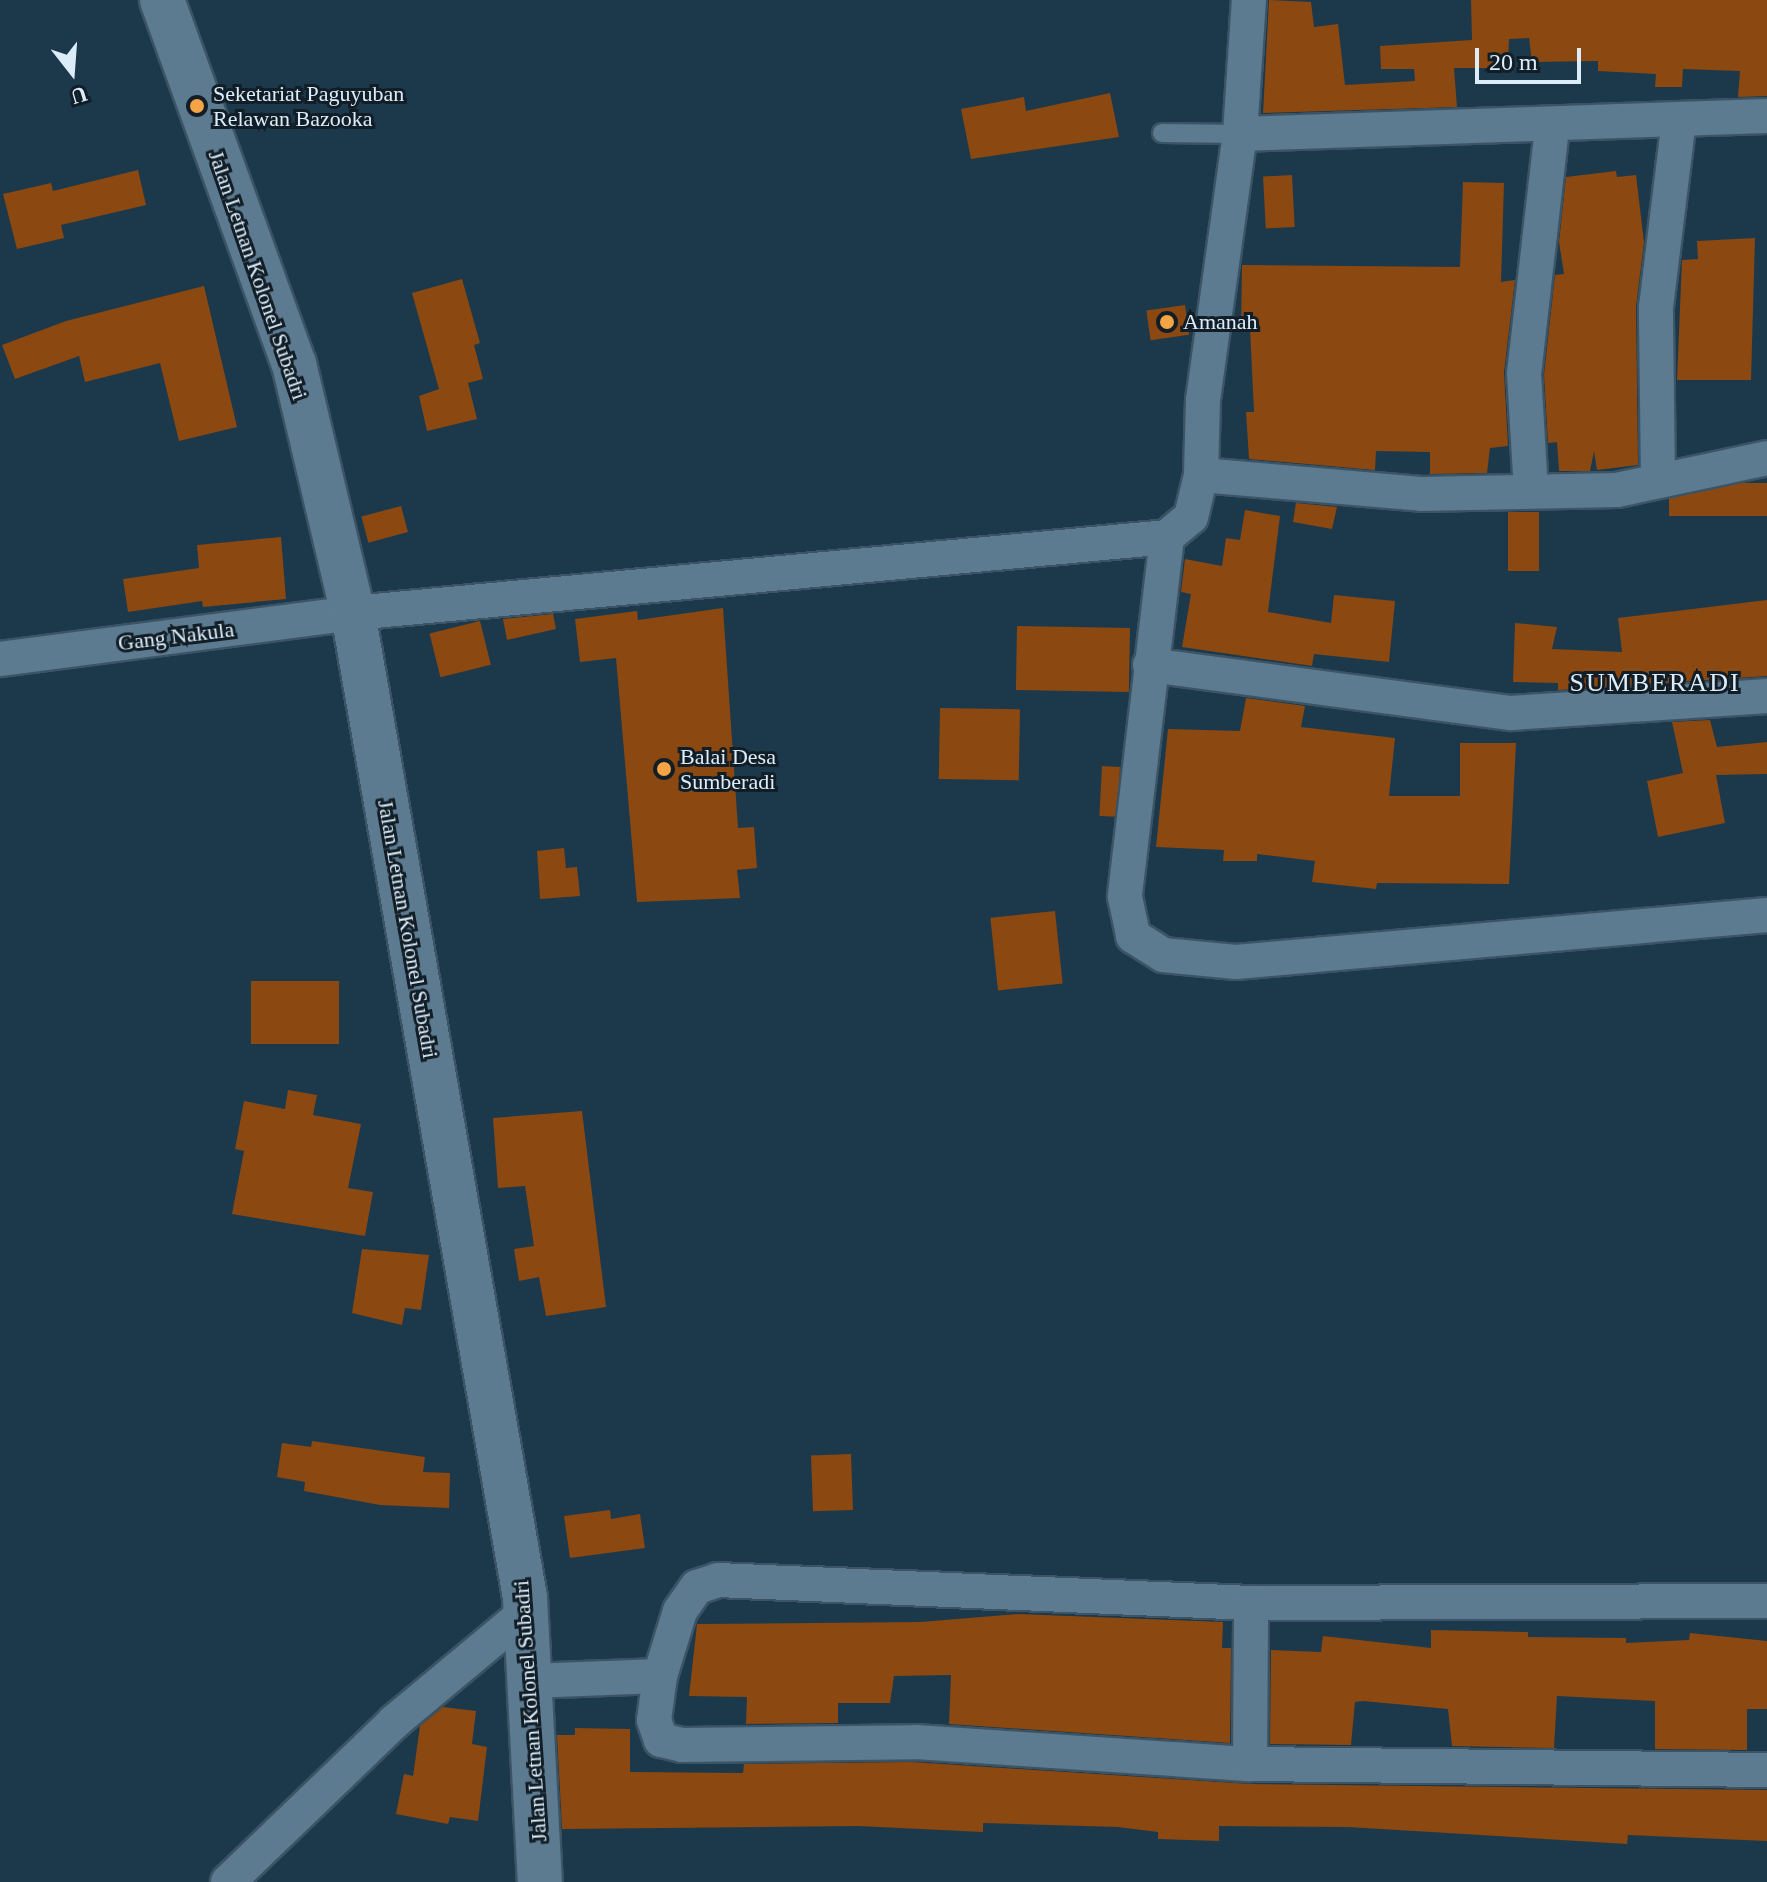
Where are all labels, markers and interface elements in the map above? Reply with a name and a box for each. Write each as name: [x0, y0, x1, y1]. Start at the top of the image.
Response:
north arrow: [32, 32, 112, 112]
scale bar: [1479, 32, 1585, 82]
text: 20 m: [1489, 49, 1538, 75]
place label: Seketariat Paguyuban Relawan Bazooka: [213, 80, 404, 132]
text: U: [68, 81, 90, 110]
marker: Seketariat Paguyuban Relawan Bazooka: [188, 97, 206, 115]
street label: Jalan Letnan Kolonel Subadri: [203, 147, 313, 403]
place label: Amanah: [1183, 309, 1258, 335]
marker: Amanah: [1158, 313, 1176, 331]
street label: Gang Nakula: [116, 616, 236, 656]
district label: SUMBERADI: [1569, 667, 1741, 699]
place label: Balai Desa Sumberadi: [680, 743, 776, 794]
marker: Balai Desa Sumberadi: [655, 760, 673, 778]
street label: Jalan Letnan Kolonel Subadri: [372, 798, 444, 1060]
street label: Jalan Letnan Kolonel Subadri: [508, 1579, 552, 1843]

